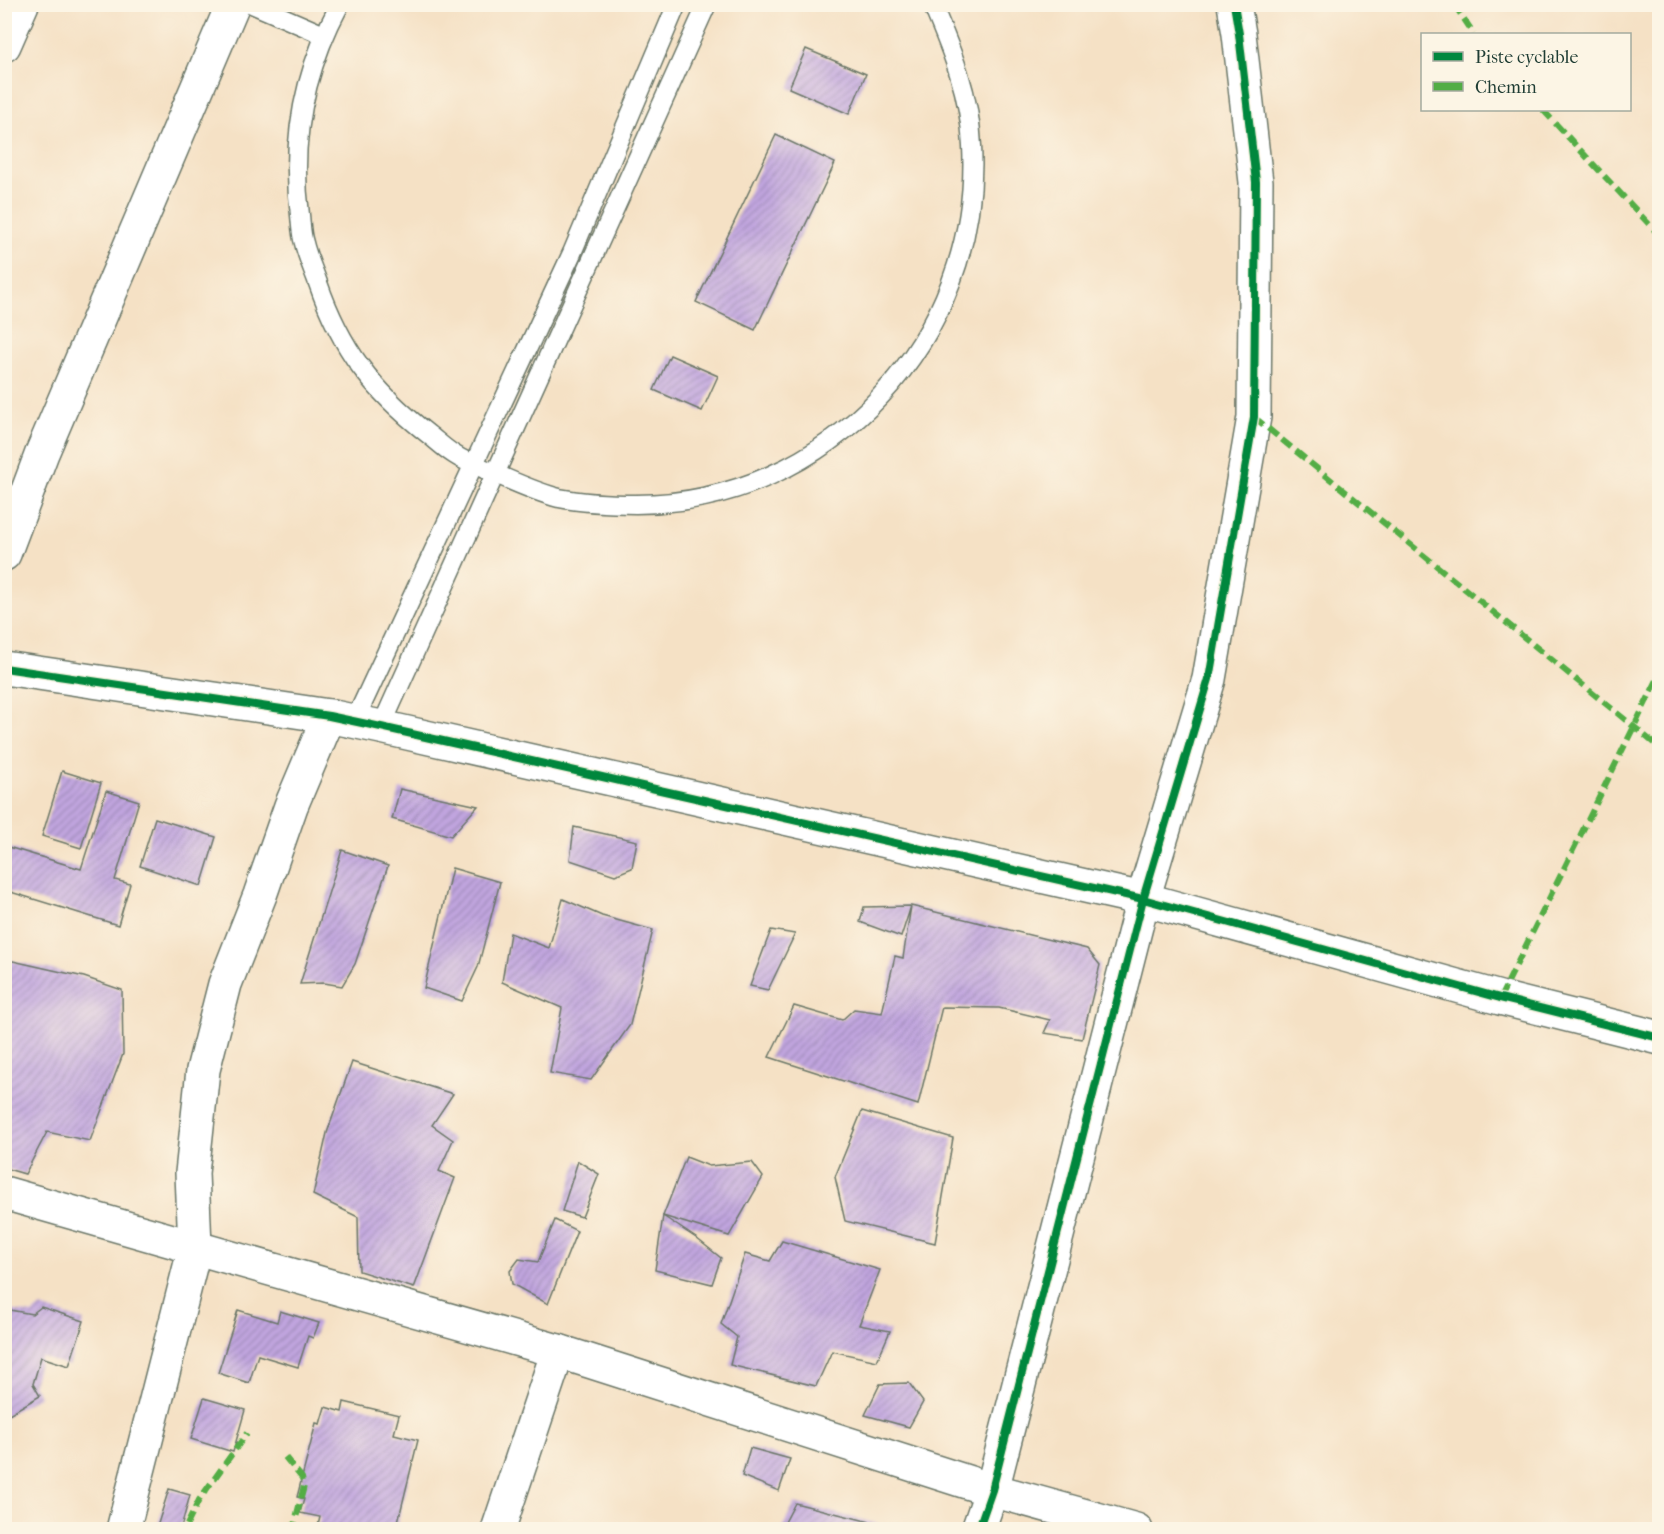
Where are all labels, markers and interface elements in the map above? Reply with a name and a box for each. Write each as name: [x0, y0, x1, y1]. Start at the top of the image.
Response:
legend: [1421, 33, 1631, 111]
text: Piste cyclable: [1475, 47, 1578, 68]
text: Chemin: [1475, 77, 1537, 98]

